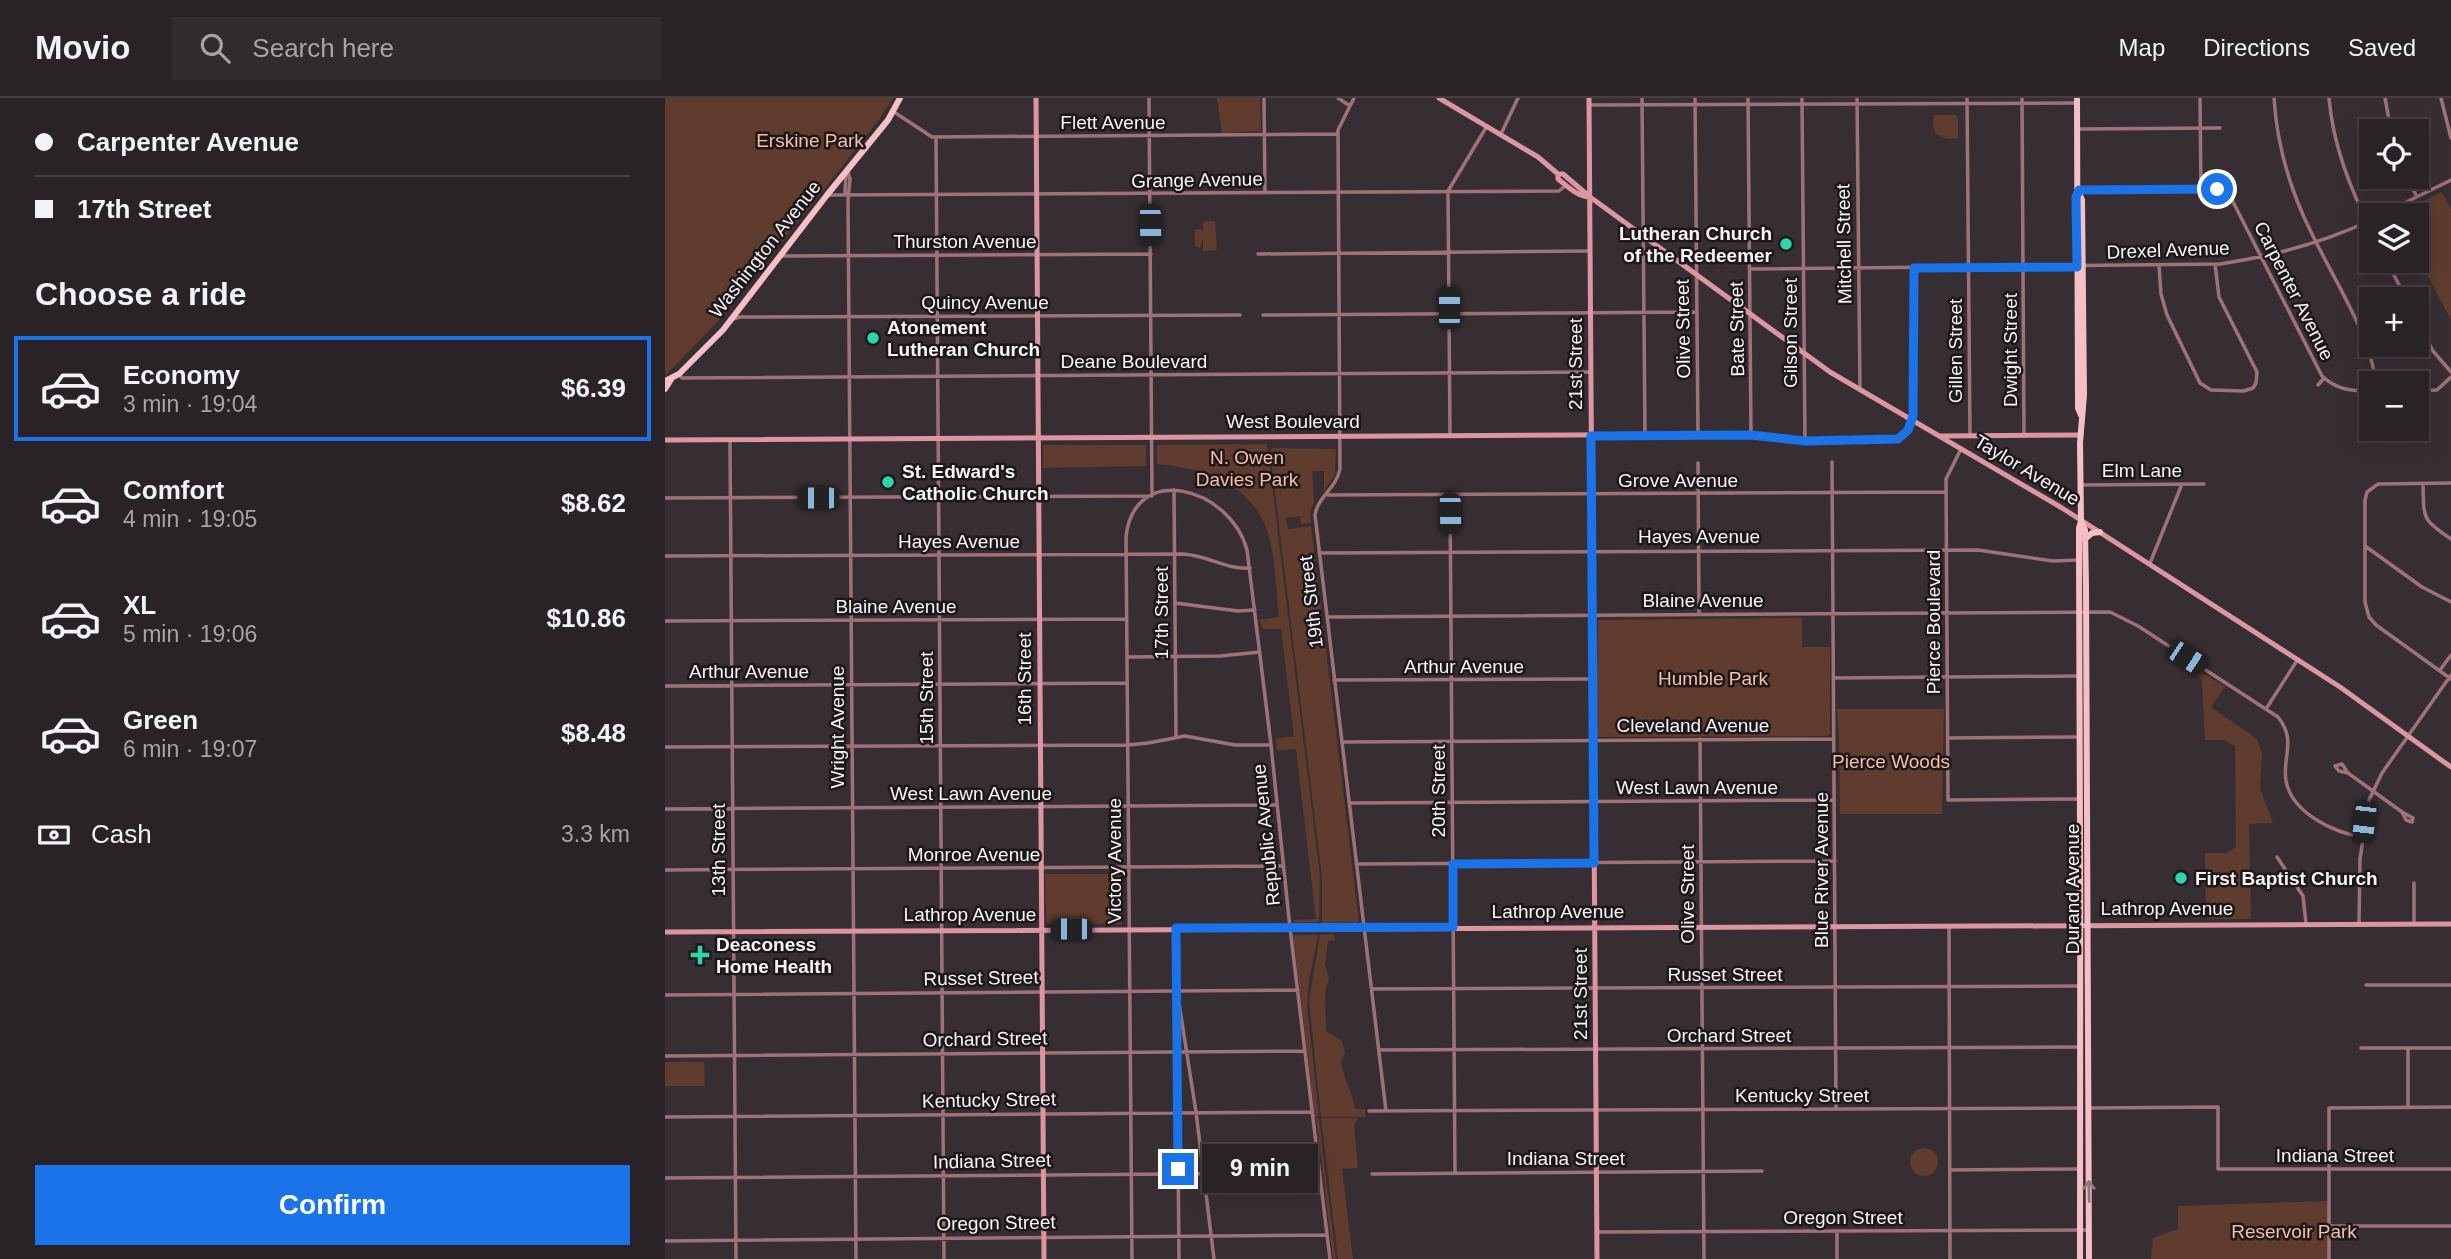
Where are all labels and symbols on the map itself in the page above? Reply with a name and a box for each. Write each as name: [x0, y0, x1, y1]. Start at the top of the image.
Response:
street label: Flett Avenue: [1060, 112, 1166, 133]
park label: Erskine Park: [756, 130, 864, 151]
street label: Grange Avenue: [1131, 168, 1263, 192]
route start: [2201, 173, 2233, 205]
street label: Washington Avenue: [705, 176, 825, 322]
street label: Mitchell Street: [1832, 183, 1856, 304]
car: [1140, 204, 1161, 246]
street label: Carpenter Avenue: [2250, 218, 2338, 364]
place label: Lutheran Church of the Redeemer: [1619, 223, 1773, 266]
street label: Thurston Avenue: [893, 231, 1037, 252]
marker: Lutheran Church of the Redeemer: [1778, 236, 1794, 252]
street label: Drexel Avenue: [2106, 237, 2230, 263]
street label: Gilson Street: [1780, 277, 1801, 388]
street label: Olive Street: [1672, 278, 1694, 379]
street label: Bate Street: [1726, 281, 1748, 377]
car: [1439, 287, 1460, 329]
street label: Quincy Avenue: [921, 292, 1049, 313]
street label: Dwight Street: [2000, 292, 2021, 407]
street label: Gillen Street: [1945, 298, 1966, 403]
place label: Atonement Lutheran Church: [887, 317, 1040, 360]
street label: 21st Street: [1565, 317, 1586, 410]
marker: Atonement Lutheran Church: [865, 330, 881, 346]
street label: Deane Boulevard: [1061, 351, 1207, 372]
street label: West Boulevard: [1226, 411, 1360, 432]
street label: Taylor Avenue: [1971, 430, 2083, 510]
park label: N. Owen Davies Park: [1196, 447, 1299, 490]
street label: Elm Lane: [2102, 460, 2182, 481]
place label: St. Edward's Catholic Church: [902, 461, 1049, 504]
street label: Grove Avenue: [1618, 470, 1738, 491]
marker: St. Edward's Catholic Church: [880, 474, 896, 490]
car: [798, 488, 840, 509]
car: [1440, 492, 1461, 534]
street label: Hayes Avenue: [1638, 526, 1760, 547]
street label: Hayes Avenue: [898, 531, 1020, 552]
street label: Pierce Boulevard: [1923, 550, 1944, 694]
street label: 19th Street: [1295, 554, 1327, 649]
street label: 17th Street: [1151, 566, 1172, 659]
street label: Blaine Avenue: [1642, 590, 1764, 611]
street label: Blaine Avenue: [835, 596, 957, 617]
street label: 16th Street: [1014, 632, 1035, 725]
car: [2164, 638, 2211, 678]
street label: 15th Street: [916, 651, 937, 744]
street label: Arthur Avenue: [1404, 656, 1524, 677]
street label: Arthur Avenue: [689, 661, 809, 682]
street label: Wright Avenue: [827, 666, 848, 788]
park label: Humble Park: [1658, 668, 1768, 689]
street label: Cleveland Avenue: [1617, 715, 1769, 736]
street label: 20th Street: [1428, 744, 1449, 837]
park label: Pierce Woods: [1832, 751, 1950, 772]
street label: Republic Avenue: [1248, 763, 1284, 907]
street label: West Lawn Avenue: [1616, 777, 1778, 798]
street label: West Lawn Avenue: [890, 783, 1052, 804]
street label: Blue River Avenue: [1811, 792, 1832, 948]
street label: Victory Avenue: [1104, 798, 1125, 924]
car: [2352, 800, 2377, 844]
street label: 13th Street: [708, 803, 729, 896]
street label: Durand Avenue: [2062, 824, 2083, 954]
street label: Monroe Avenue: [908, 844, 1040, 865]
street label: Olive Street: [1677, 844, 1698, 944]
place label: First Baptist Church: [2195, 868, 2378, 889]
marker: First Baptist Church: [2173, 870, 2189, 886]
street label: Lathrop Avenue: [2101, 898, 2233, 919]
street label: Lathrop Avenue: [1492, 901, 1624, 922]
street label: Lathrop Avenue: [904, 904, 1036, 925]
car: [1051, 919, 1093, 940]
place label: Deaconess Home Health: [716, 934, 832, 977]
marker: Deaconess Home Health: [690, 945, 710, 965]
street label: 21st Street: [1570, 947, 1591, 1040]
street label: Russet Street: [1667, 964, 1783, 985]
street label: Russet Street: [923, 966, 1039, 990]
street label: Orchard Street: [1667, 1025, 1792, 1046]
street label: Orchard Street: [923, 1027, 1048, 1051]
street label: Kentucky Street: [1735, 1085, 1870, 1106]
street label: Kentucky Street: [922, 1088, 1057, 1112]
callout: 9 min: [1203, 1144, 1318, 1194]
street label: Indiana Street: [2276, 1145, 2395, 1166]
street label: Indiana Street: [1507, 1148, 1626, 1169]
street label: Indiana Street: [933, 1149, 1052, 1173]
route end: [1162, 1153, 1194, 1185]
one-way arrow: [2082, 1180, 2095, 1203]
street label: Oregon Street: [1783, 1207, 1903, 1228]
street label: Oregon Street: [936, 1211, 1057, 1235]
park label: Reservoir Park: [2231, 1221, 2357, 1242]

